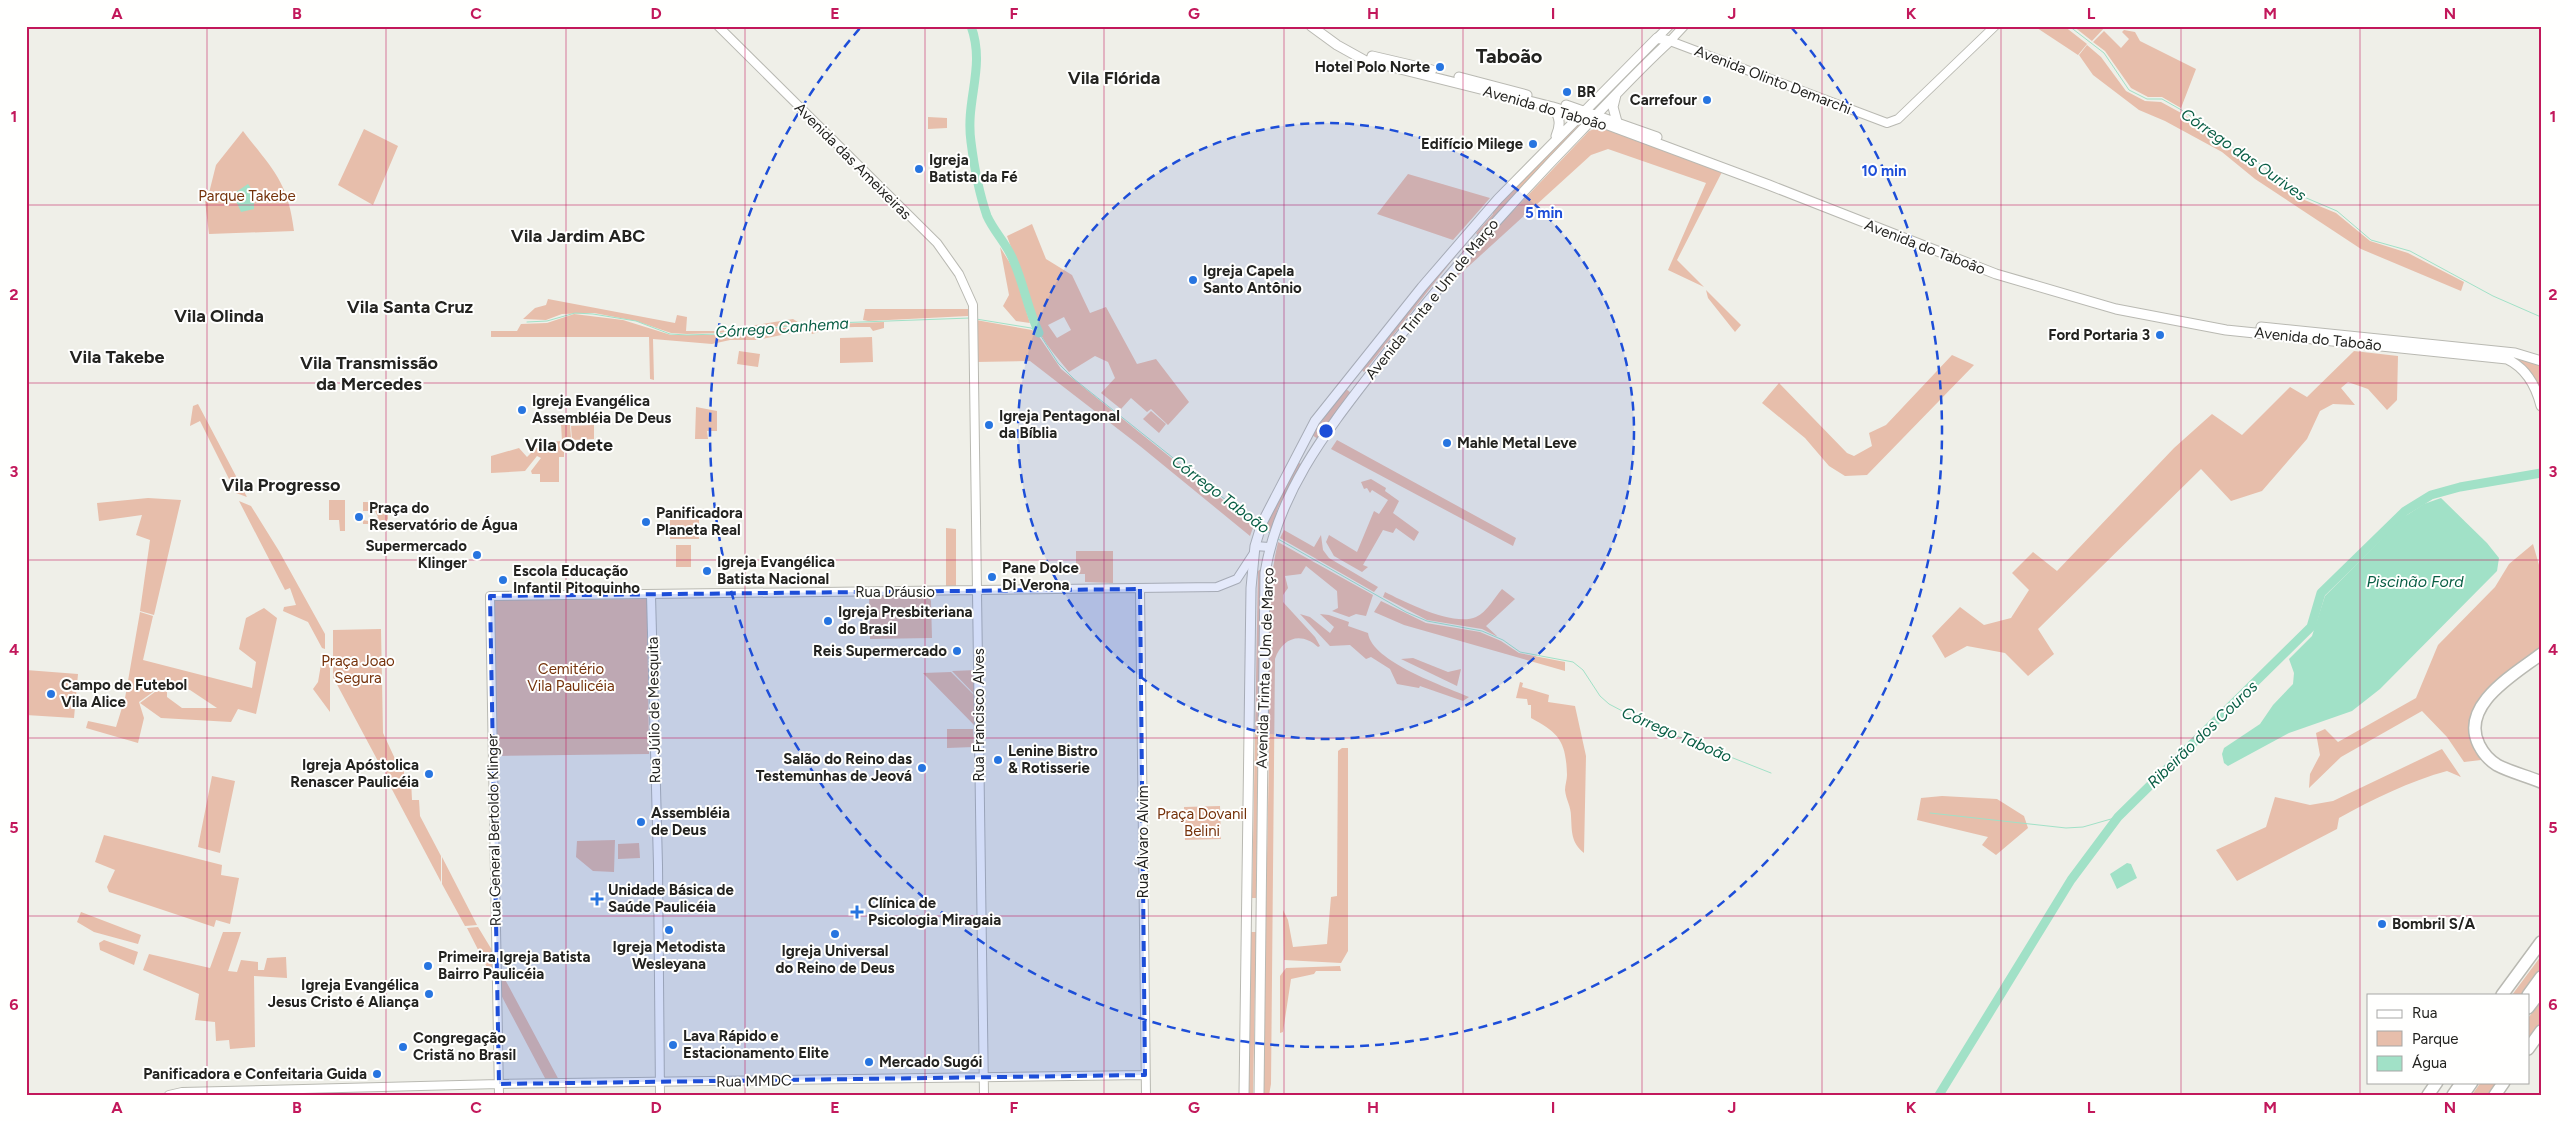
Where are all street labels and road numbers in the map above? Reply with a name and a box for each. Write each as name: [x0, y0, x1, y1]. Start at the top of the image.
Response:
street label: Avenida Olinto Demarchi: [1692, 42, 1854, 118]
street label: Avenida do Taboão: [1481, 82, 1609, 134]
street label: Avenida das Ameixeiras: [791, 99, 915, 223]
street label: Avenida Trinta e Um de Março: [1362, 215, 1502, 383]
street label: Avenida do Taboão: [1862, 216, 1988, 278]
street label: Avenida do Taboão: [2253, 323, 2383, 355]
street label: Avenida Trinta e Um de Março: [1252, 567, 1278, 769]
street label: Rua Dráusio: [855, 583, 935, 601]
street label: Rua Júlio de Mesquita: [644, 636, 664, 784]
street label: Rua Francisco Alves: [970, 648, 988, 782]
street label: Rua General Bertoldo Klinger: [483, 734, 505, 926]
street label: Rua Álvaro Alvim: [1134, 786, 1152, 898]
street label: Rua MMDC: [716, 1071, 792, 1091]

